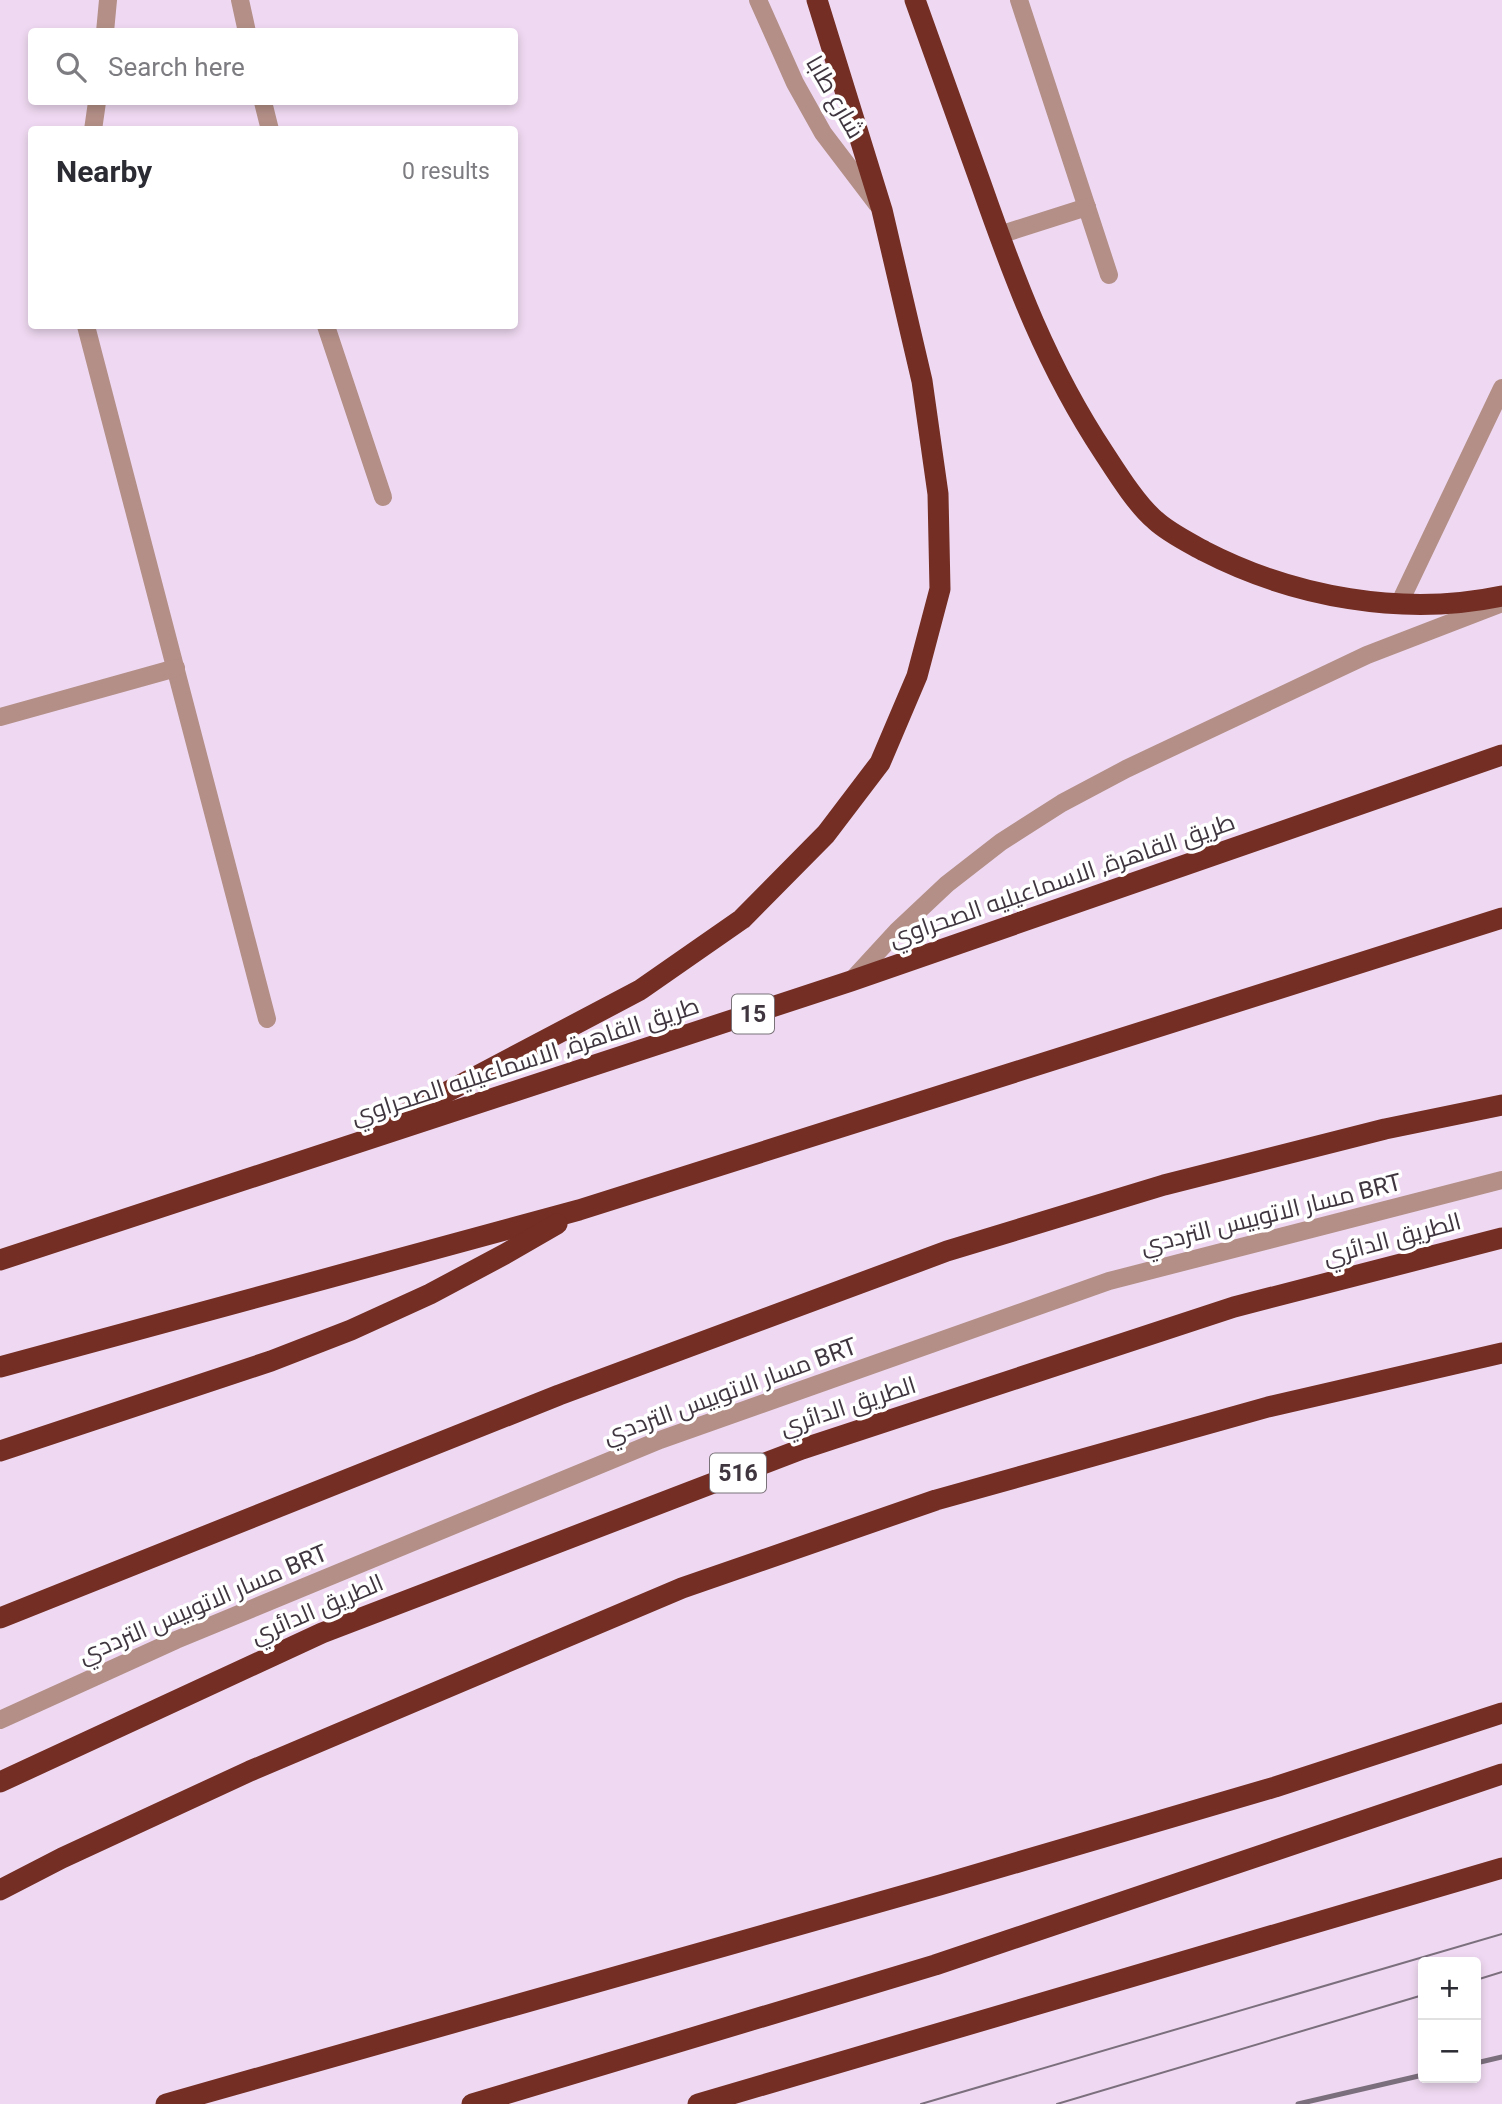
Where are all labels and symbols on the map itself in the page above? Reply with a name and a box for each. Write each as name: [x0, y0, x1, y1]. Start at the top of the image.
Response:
street label: شارع طابا: [798, 51, 870, 144]
street label: طريق القاهرة, الاسماعيليه الصحراوي: [885, 807, 1240, 956]
street label: طريق القاهرة, الاسماعيليه الصحراوي: [348, 991, 704, 1134]
road number: 15: [732, 995, 774, 1034]
street label: مسار الاتوبيس الترددي BRT: [1138, 1168, 1405, 1264]
street label: الطريق الدائري: [1320, 1207, 1465, 1275]
street label: مسار الاتوبيس الترددي BRT: [599, 1332, 862, 1454]
street label: الطريق الدائري: [776, 1371, 921, 1445]
road number: 516: [710, 1454, 766, 1492]
street label: مسار الاتوبيس الترددي BRT: [74, 1539, 333, 1673]
street label: الطريق الدائري: [246, 1568, 389, 1653]

